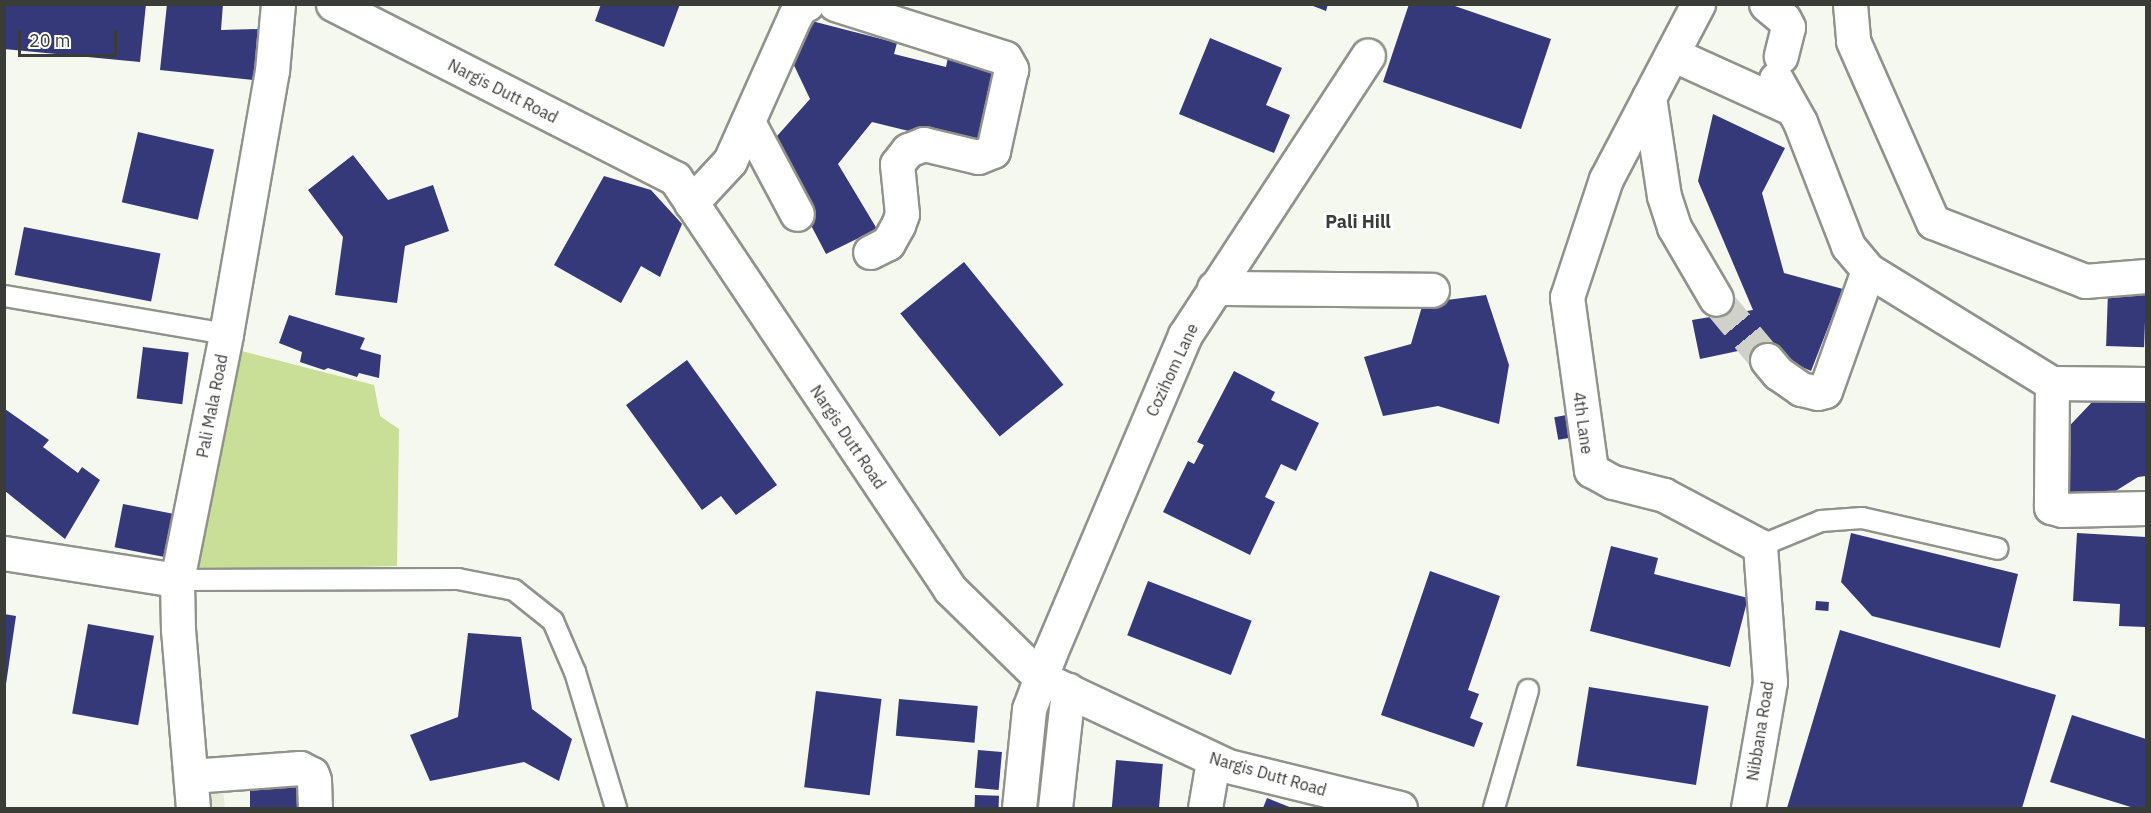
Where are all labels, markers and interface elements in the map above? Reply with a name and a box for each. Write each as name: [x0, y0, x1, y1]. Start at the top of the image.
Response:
scale bar: [21, 18, 120, 56]
text: 20 m: [29, 29, 71, 52]
street label: Nargis Dutt Road: [445, 55, 561, 127]
district label: Pali Hill: [1325, 211, 1391, 233]
street label: Cozihom Lane: [1142, 320, 1202, 420]
street label: Pali Mala Road: [193, 353, 231, 459]
street label: Nargis Dutt Road: [806, 382, 890, 492]
street label: 4th Lane: [1569, 391, 1597, 455]
street label: Nibbana Road: [1743, 680, 1777, 782]
street label: Nargis Dutt Road: [1207, 748, 1329, 800]

